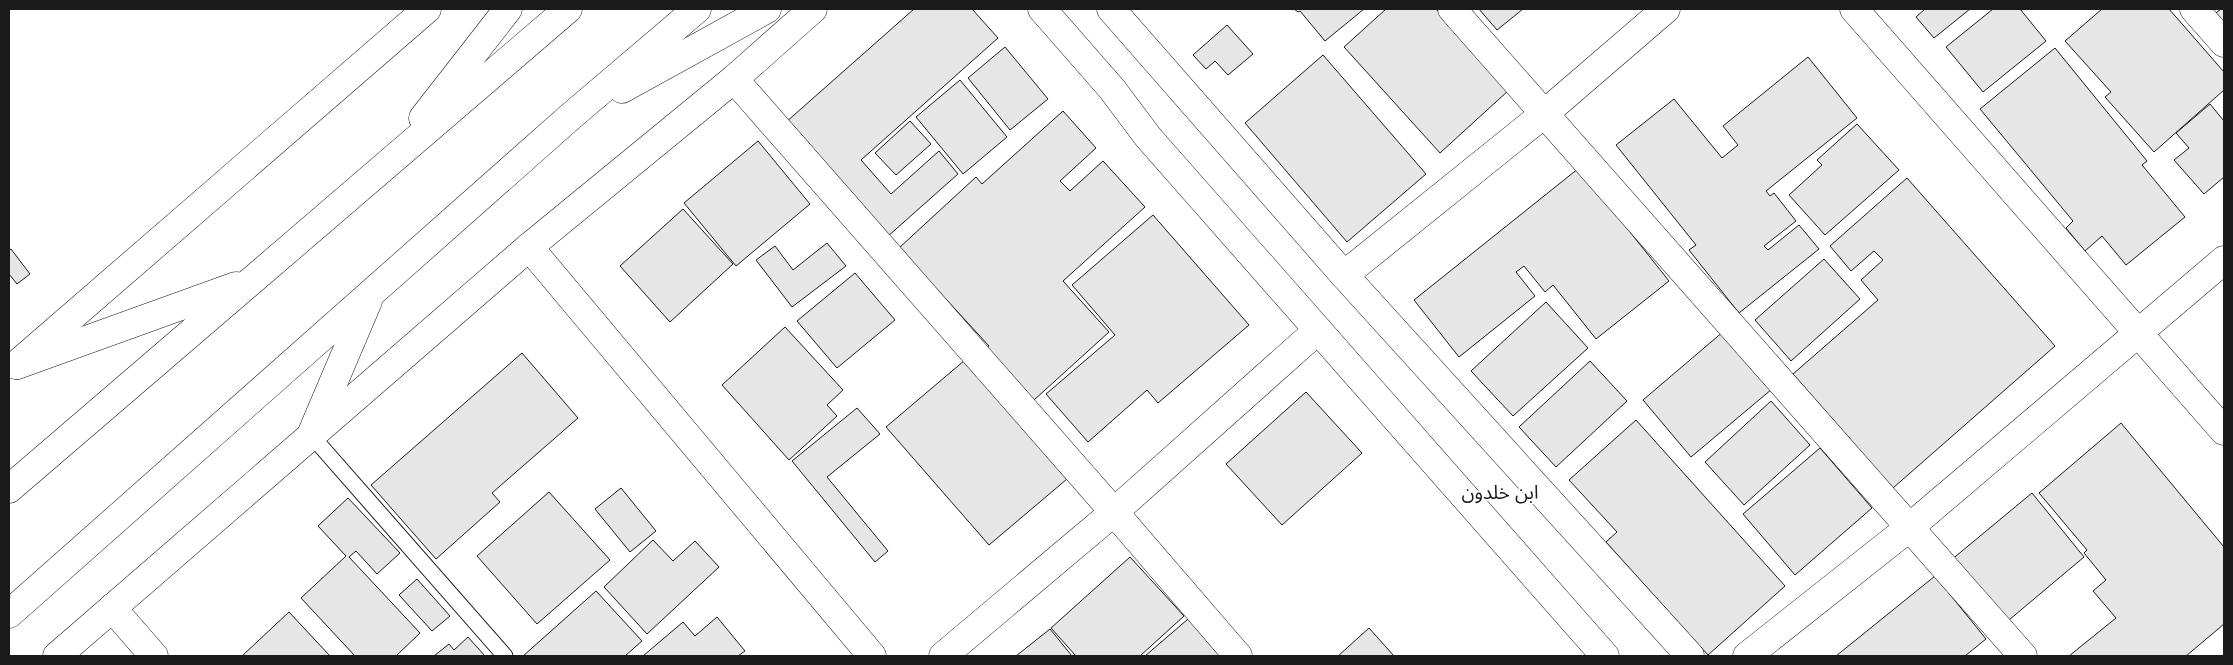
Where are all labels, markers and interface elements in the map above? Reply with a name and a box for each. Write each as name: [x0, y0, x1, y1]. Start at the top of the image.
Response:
district label: ابن خلدون: [1461, 480, 1539, 504]

